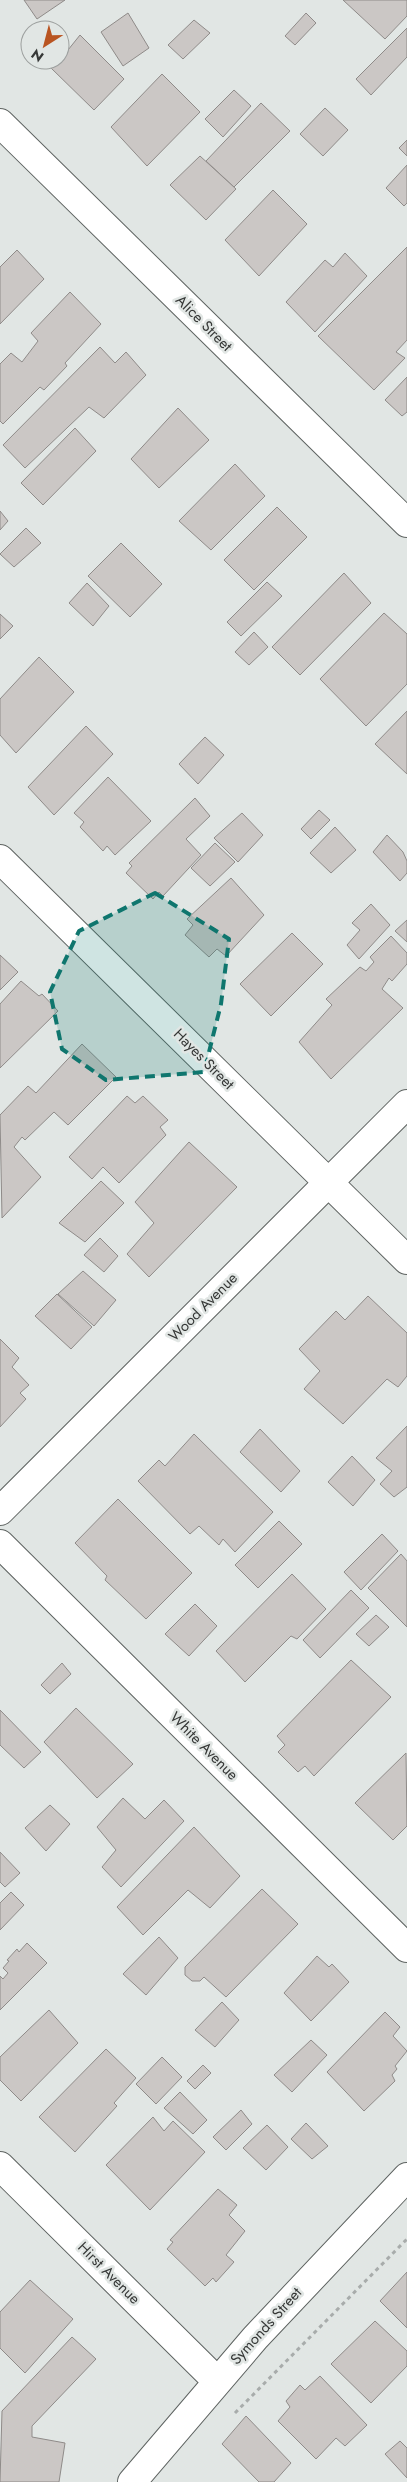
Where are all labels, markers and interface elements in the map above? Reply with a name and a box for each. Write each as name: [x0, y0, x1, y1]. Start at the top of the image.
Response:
north arrow: [20, 20, 70, 70]
text: N: [27, 44, 48, 67]
street label: Alice Street: [171, 290, 238, 357]
street label: Hayes Street: [169, 1024, 240, 1095]
street label: Wood Avenue: [163, 1267, 243, 1347]
street label: White Avenue: [165, 1707, 243, 1785]
street label: Hirst Avenue: [73, 2237, 145, 2309]
street label: Symonds Street: [225, 2282, 307, 2370]

